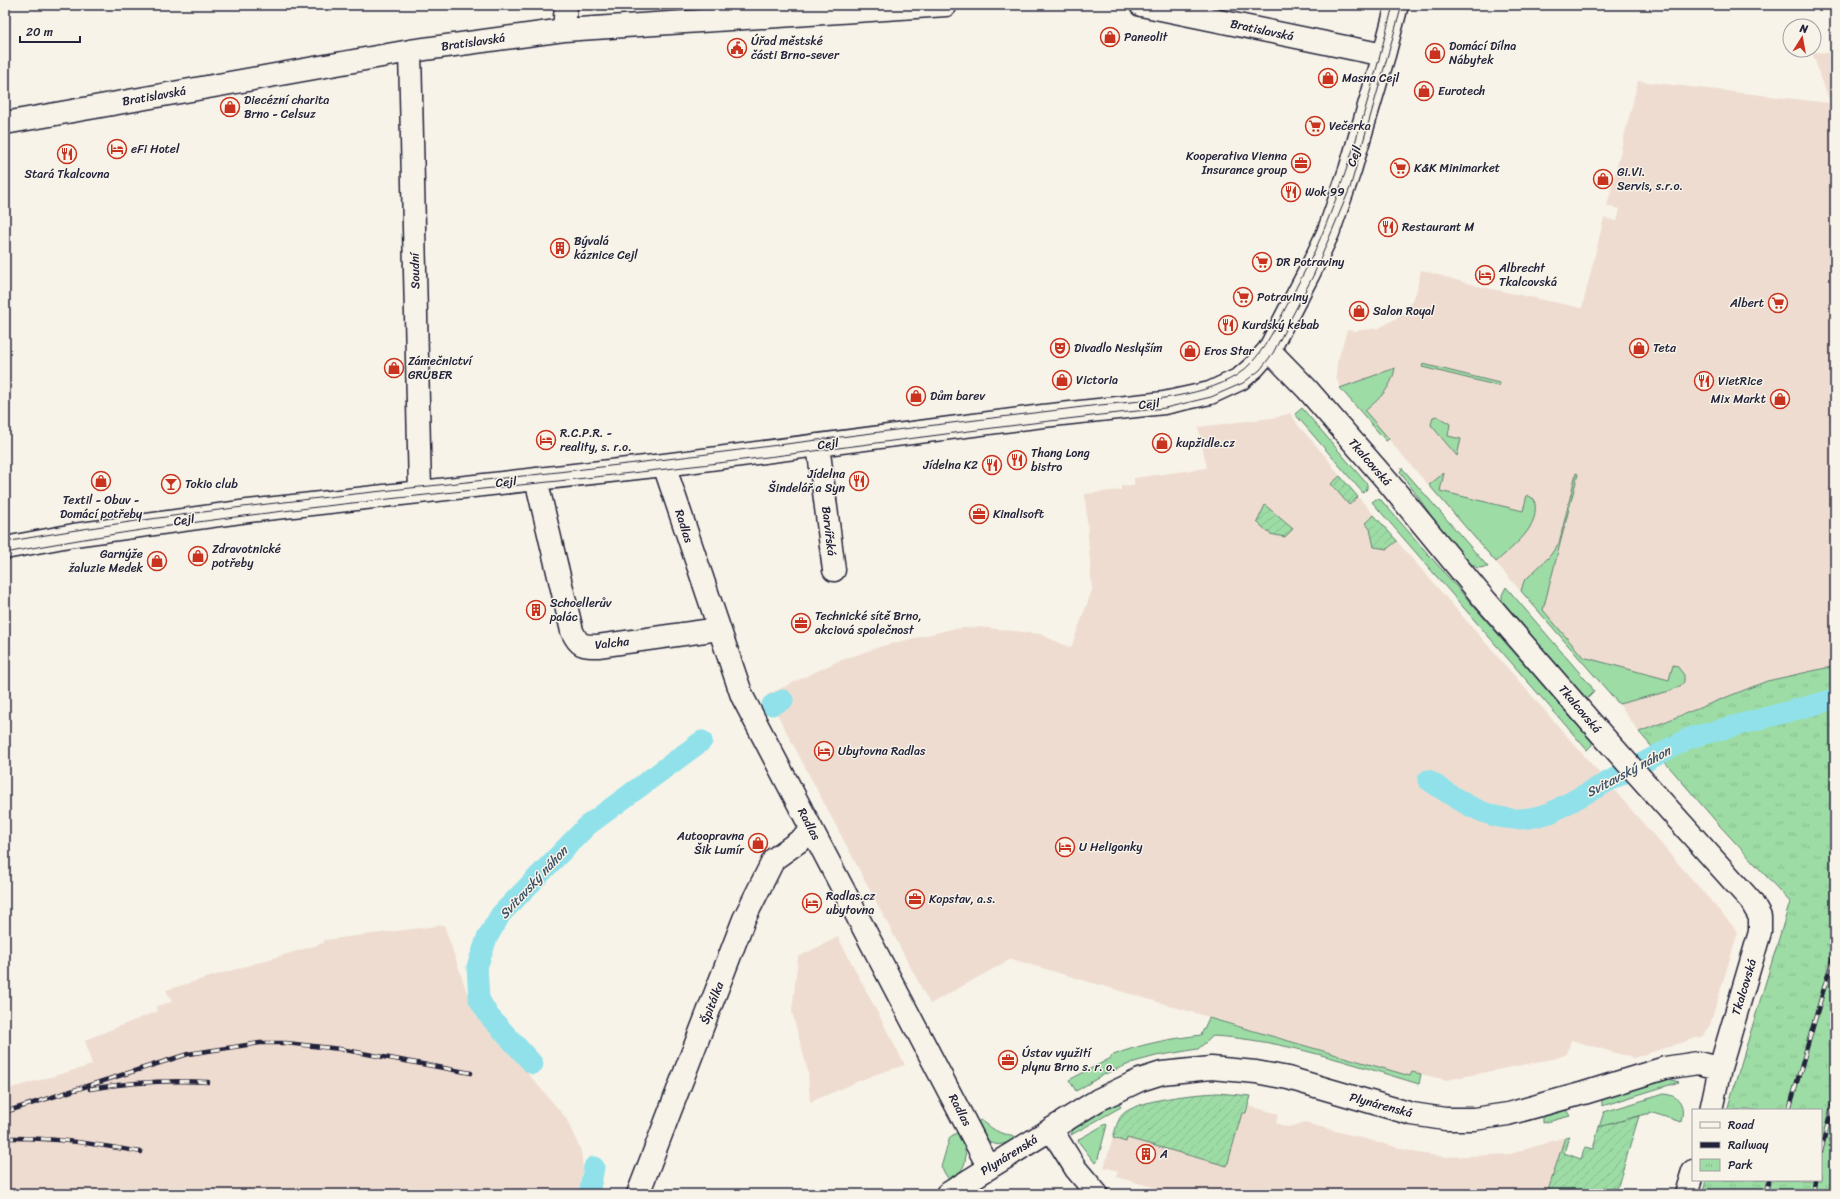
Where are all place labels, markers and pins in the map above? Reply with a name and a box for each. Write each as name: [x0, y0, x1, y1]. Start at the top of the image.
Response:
shop icon: Paneolit: [1099, 26, 1121, 48]
place label: Paneolit: [1124, 26, 1169, 48]
place label: Úřad městské části Brno-sever: [751, 30, 840, 66]
place label: Domácí Dílna Nábytek: [1449, 35, 1516, 71]
public building icon: Úřad městské části Brno-sever: [726, 37, 748, 59]
shop icon: Domácí Dílna Nábytek: [1424, 42, 1446, 64]
shop icon: Masna Cejl: [1317, 67, 1339, 89]
place label: Masna Cejl: [1342, 67, 1400, 89]
shop icon: Eurotech: [1413, 80, 1435, 102]
place label: Eurotech: [1438, 80, 1485, 102]
place label: Diecézní charita Brno - Celsuz: [244, 89, 329, 125]
shop icon: Diecézní charita Brno - Celsuz: [219, 96, 241, 118]
supermarket icon: Večerka: [1304, 115, 1326, 137]
place label: Večerka: [1329, 115, 1371, 137]
hotel icon: eFi Hotel: [106, 138, 128, 160]
place label: eFi Hotel: [131, 138, 180, 160]
restaurant icon: Stará Tkalcovna: [56, 143, 78, 165]
place label: Kooperativa Vienna Insurance group: [1186, 145, 1288, 181]
office icon: Kooperativa Vienna Insurance group: [1290, 152, 1312, 174]
supermarket icon: K&K Minimarket: [1389, 157, 1411, 179]
place label: K&K Minimarket: [1414, 157, 1500, 179]
place label: Gi.Vi. Servis, s.r.o.: [1617, 161, 1683, 197]
place label: Stará Tkalcovna: [24, 163, 110, 185]
shop icon: Gi.Vi. Servis, s.r.o.: [1592, 168, 1614, 190]
restaurant icon: Wok 99: [1280, 181, 1302, 203]
place label: Wok 99: [1305, 181, 1345, 203]
restaurant icon: Restaurant M: [1377, 216, 1399, 238]
place label: Restaurant M: [1402, 216, 1474, 238]
place label: Bývalá káznice Cejl: [574, 230, 638, 266]
building icon: Bývalá káznice Cejl: [549, 237, 571, 259]
supermarket icon: DR Potraviny: [1251, 251, 1273, 273]
place label: DR Potraviny: [1276, 251, 1345, 273]
place label: Albrecht Tkalcovská: [1498, 257, 1557, 293]
hotel icon: Albrecht Tkalcovská: [1474, 264, 1496, 286]
supermarket icon: Potraviny: [1232, 286, 1254, 308]
place label: Potraviny: [1257, 286, 1309, 308]
place label: Albert: [1729, 292, 1764, 314]
supermarket icon: Albert: [1767, 292, 1789, 314]
shop icon: Salon Royal: [1348, 300, 1370, 322]
place label: Salon Royal: [1373, 300, 1435, 322]
restaurant icon: Kurdský kebab: [1217, 314, 1239, 336]
place label: Kurdský kebab: [1242, 314, 1320, 336]
theatre icon: Divadlo Neslyším: [1049, 337, 1071, 359]
place label: Divadlo Neslyším: [1074, 337, 1163, 359]
shop icon: Teta: [1628, 337, 1650, 359]
place label: Teta: [1653, 337, 1677, 359]
shop icon: Eros Star: [1179, 340, 1201, 362]
place label: Eros Star: [1204, 340, 1255, 362]
place label: Zámečnictví GRUBER: [408, 350, 474, 386]
shop icon: Zámečnictví GRUBER: [383, 357, 405, 379]
shop icon: Victoria: [1051, 369, 1073, 391]
place label: Victoria: [1076, 369, 1118, 391]
restaurant icon: VietRice: [1693, 370, 1715, 392]
place label: VietRice: [1718, 370, 1763, 392]
shop icon: Dům barev: [905, 385, 927, 407]
place label: Dům barev: [930, 385, 986, 407]
place label: Mix Markt: [1711, 388, 1766, 410]
shop icon: Mix Markt: [1769, 388, 1791, 410]
place label: R.C.P.R. - reality, s. r.o.: [560, 422, 632, 458]
hotel icon: R.C.P.R. - reality, s. r.o.: [535, 429, 557, 451]
shop icon: kupžidle.cz: [1151, 432, 1173, 454]
place label: kupžidle.cz: [1176, 432, 1235, 454]
place label: Thang Long bistro: [1031, 442, 1090, 478]
restaurant icon: Thang Long bistro: [1006, 449, 1028, 471]
place label: Jídelna K2: [922, 454, 978, 476]
restaurant icon: Jídelna K2: [981, 454, 1003, 476]
place label: Jídelna Šindelář a Syn: [768, 463, 846, 499]
shop icon: Textil - Obuv - Domácí potřeby: [90, 470, 112, 492]
restaurant icon: Jídelna Šindelář a Syn: [848, 470, 870, 492]
bar icon: Tokio club: [160, 473, 182, 495]
place label: Tokio club: [185, 473, 238, 495]
place label: Textil - Obuv - Domácí potřeby: [60, 489, 143, 525]
office icon: Kinalisoft: [968, 503, 990, 525]
place label: Kinalisoft: [993, 503, 1045, 525]
place label: Zdravotnické potřeby: [211, 538, 281, 574]
place label: Garnýže žaluzie Medek: [68, 543, 144, 579]
shop icon: Zdravotnické potřeby: [187, 545, 209, 567]
shop icon: Garnýže žaluzie Medek: [146, 550, 168, 572]
place label: Schoellerův palác: [549, 592, 612, 628]
building icon: Schoellerův palác: [525, 599, 547, 621]
place label: Technické sítě Brno, akciová společnost: [815, 605, 922, 641]
office icon: Technické sítě Brno, akciová společnost: [790, 612, 812, 634]
hotel icon: Ubytovna Radlas: [813, 740, 835, 762]
place label: Ubytovna Radlas: [838, 740, 926, 762]
place label: Autoopravna Šik Lumír: [676, 825, 745, 861]
shop icon: Autoopravna Šik Lumír: [747, 832, 769, 854]
hotel icon: U Heligonky: [1054, 836, 1076, 858]
place label: U Heligonky: [1079, 836, 1143, 858]
place label: Radlas.cz ubytovna: [826, 885, 876, 921]
office icon: Kopstav, a.s.: [904, 888, 926, 910]
place label: Kopstav, a.s.: [929, 888, 996, 910]
hotel icon: Radlas.cz ubytovna: [801, 892, 823, 914]
place label: Ústav využití plynu Brno s. r. o.: [1021, 1042, 1116, 1078]
office icon: Ústav využití plynu Brno s. r. o.: [997, 1049, 1019, 1071]
building icon: A: [1135, 1143, 1157, 1165]
place label: A: [1159, 1143, 1168, 1165]

